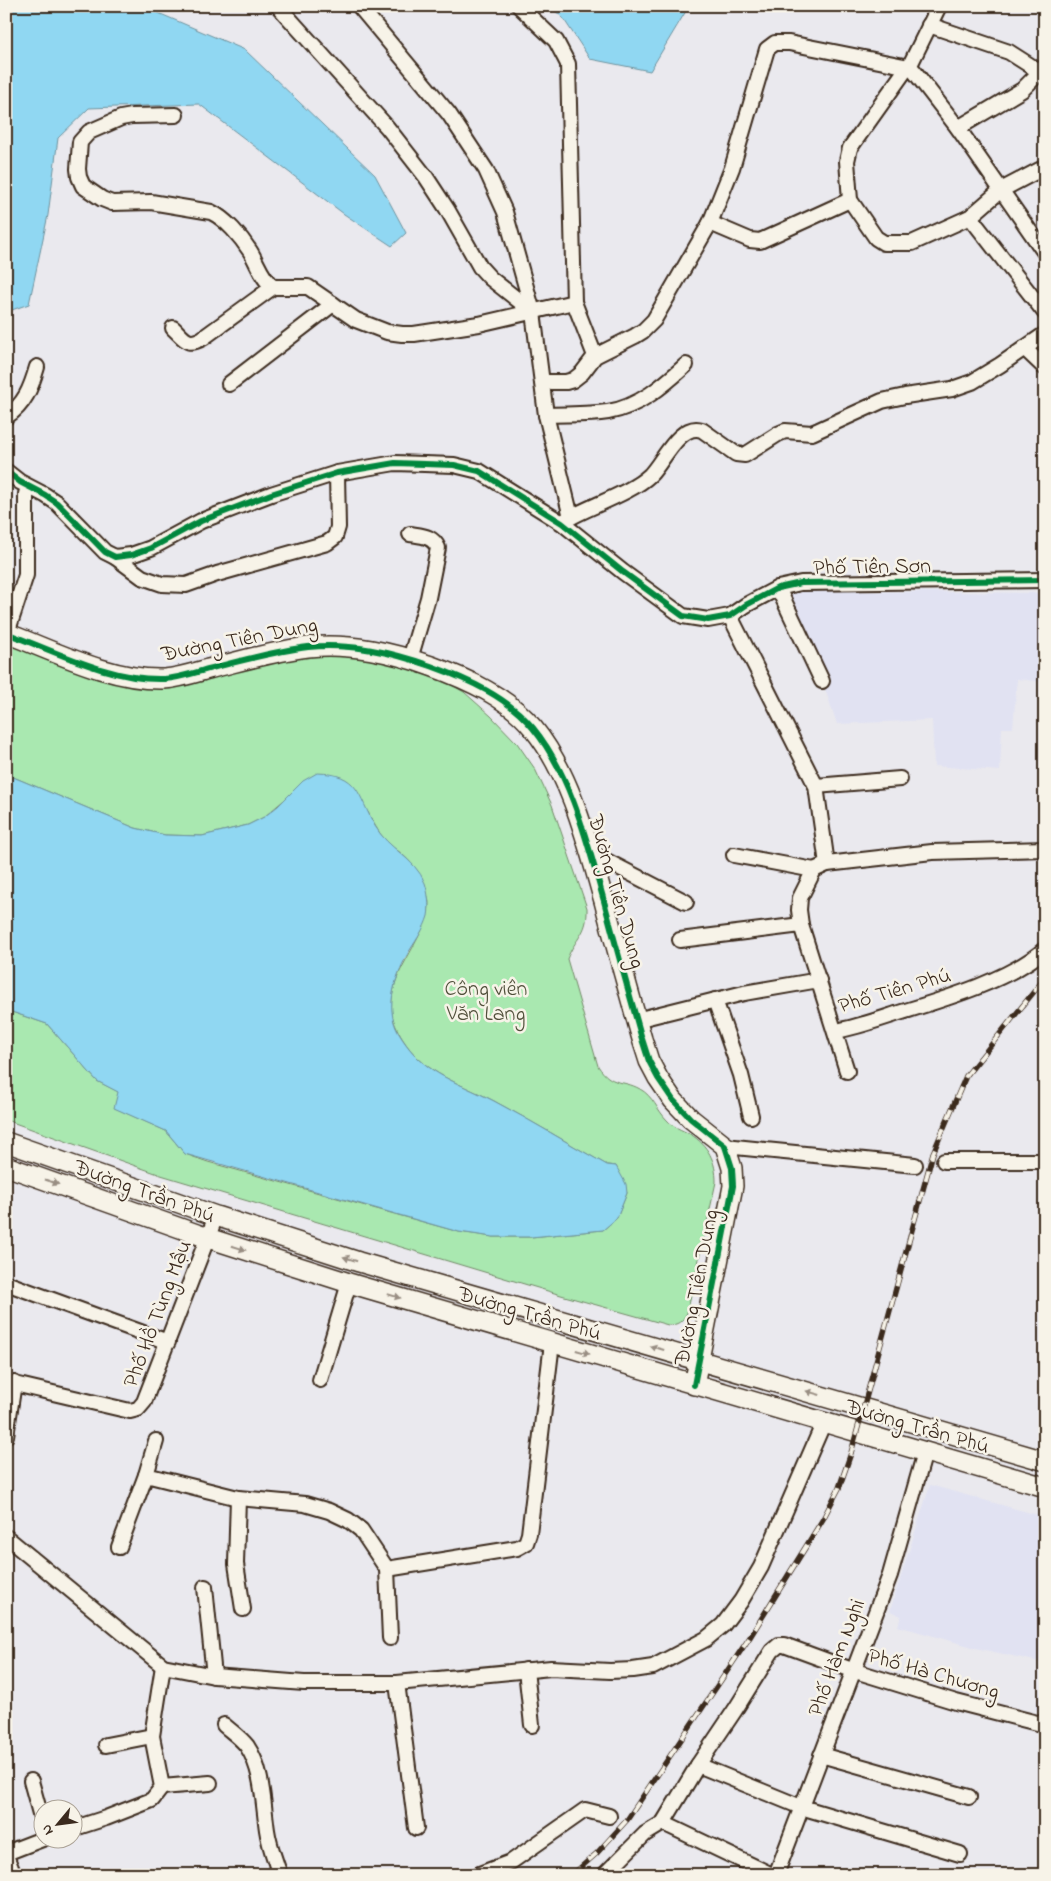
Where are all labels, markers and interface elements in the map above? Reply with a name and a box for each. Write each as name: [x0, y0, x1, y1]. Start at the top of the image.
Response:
street label: Phố Tiên Sơn: [813, 551, 931, 585]
street label: Đường Tiên Dung: [158, 610, 321, 673]
street label: Đường Tiên Dung: [577, 810, 652, 973]
street label: Phố Tiên Phú: [835, 961, 955, 1023]
park label: Công viên Văn Lang: [445, 974, 527, 1032]
street label: Đường Trần Phú: [67, 1152, 219, 1234]
one-way arrow: [45, 1179, 60, 1186]
street label: Đường Tiên Dung: [667, 1207, 730, 1370]
street label: Phố Hồ Tùng Mậu: [116, 1236, 203, 1393]
one-way arrow: [231, 1245, 246, 1252]
one-way arrow: [342, 1255, 357, 1262]
street label: Đường Trần Phú: [452, 1279, 605, 1352]
one-way arrow: [386, 1293, 401, 1301]
one-way arrow: [650, 1343, 665, 1351]
one-way arrow: [576, 1349, 591, 1357]
one-way arrow: [806, 1388, 821, 1396]
street label: Đường Trần Phú: [840, 1392, 993, 1465]
street label: Phố Hàm Nghi: [801, 1595, 876, 1722]
street label: Phố Hà Chương: [863, 1641, 1003, 1710]
north arrow: [32, 1798, 82, 1848]
text: N: [36, 1820, 59, 1839]

